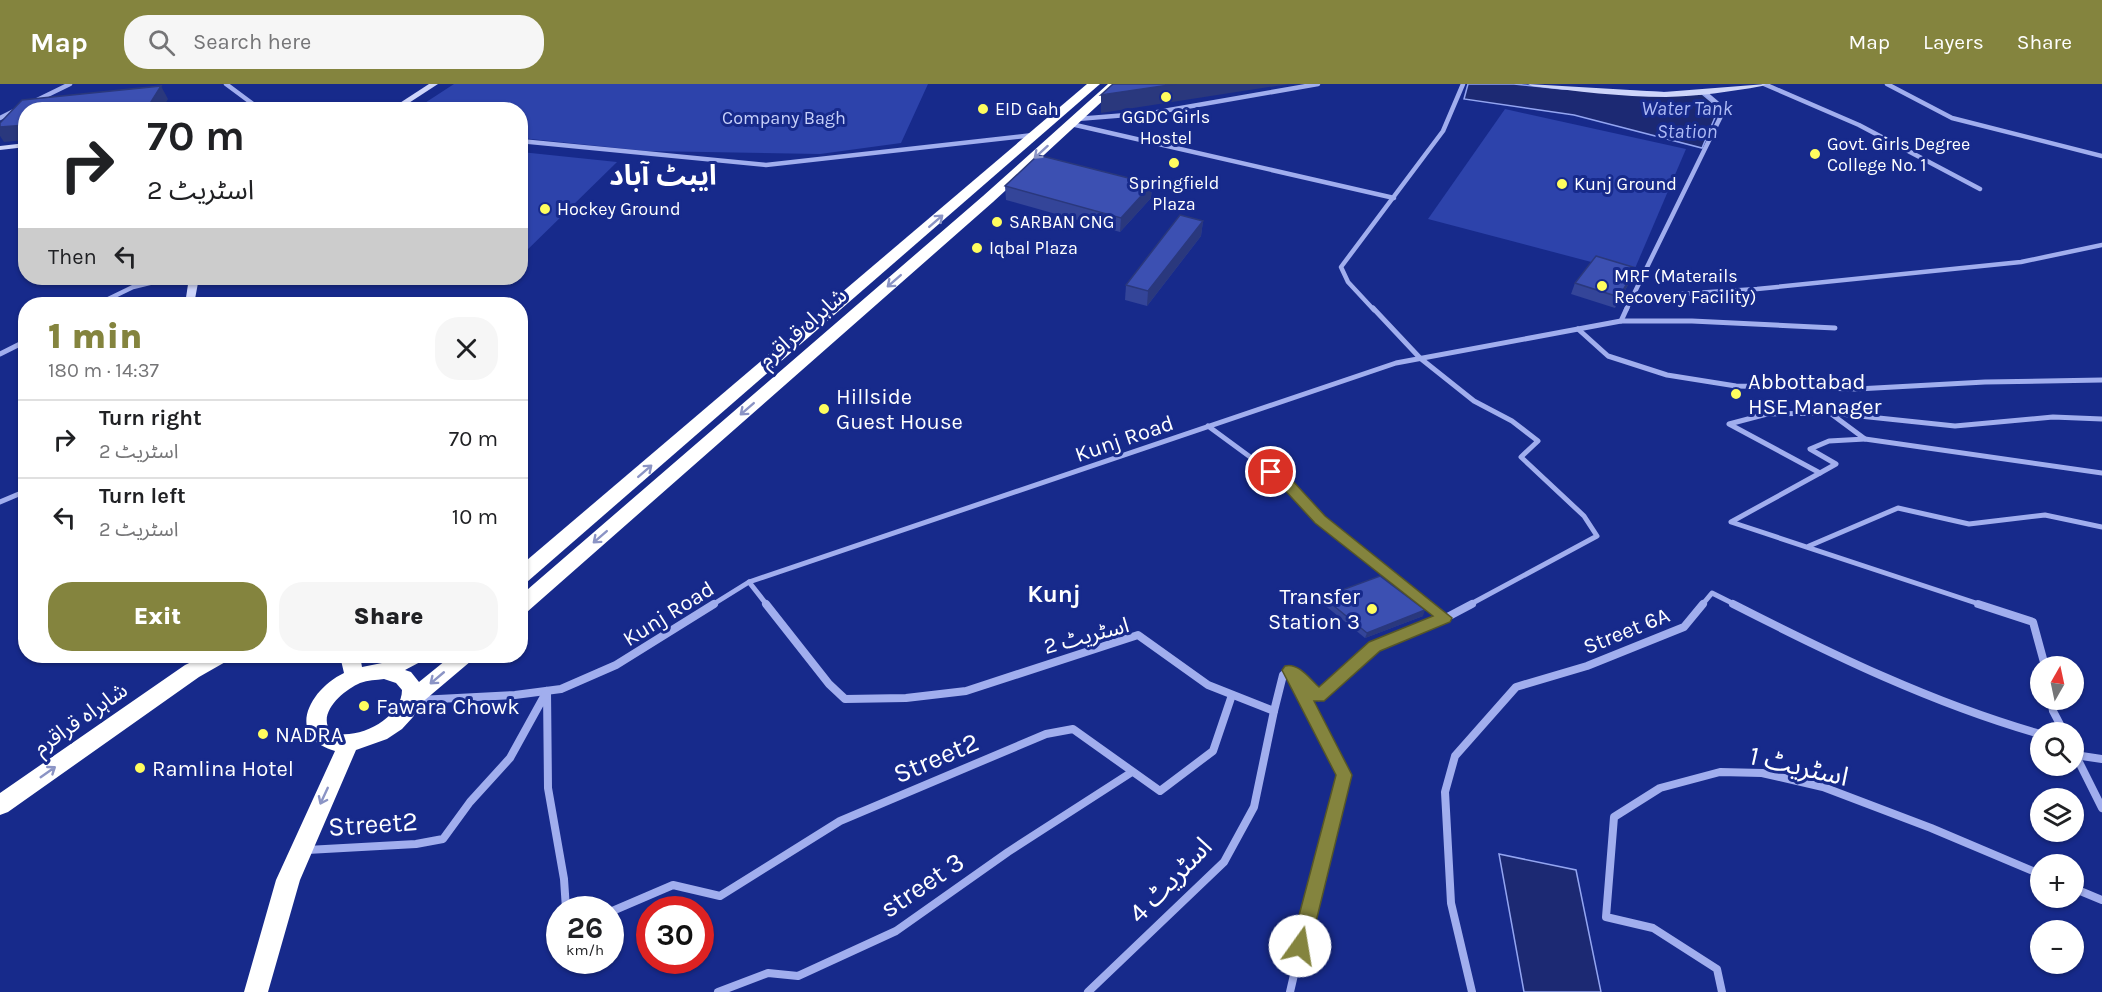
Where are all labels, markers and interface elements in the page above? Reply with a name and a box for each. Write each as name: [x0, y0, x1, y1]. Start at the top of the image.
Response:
search box: [124, 15, 544, 69]
text: Map: [30, 26, 88, 59]
icon: search: [145, 26, 178, 59]
text: Search here: [193, 29, 311, 55]
text: Map: [1848, 30, 1890, 54]
text: Layers: [1923, 30, 1984, 54]
text: Share: [2017, 30, 2072, 54]
marker: GGDC Girls Hostel: [1159, 90, 1173, 104]
water label: Water Tank Station: [1641, 97, 1733, 143]
place label: EID Gah: [995, 98, 1059, 120]
marker: EID Gah: [976, 102, 990, 116]
place label: GGDC Girls Hostel: [1122, 106, 1210, 149]
park label: Company Bagh: [722, 107, 846, 129]
text: 70 m: [147, 111, 245, 161]
icon: right: [48, 126, 126, 204]
place label: Govt. Girls Degree College No. 1: [1827, 133, 1970, 176]
one-way arrow: [1033, 145, 1048, 159]
marker: Govt. Girls Degree College No. 1: [1808, 147, 1822, 161]
marker: Springfield Plaza: [1167, 156, 1181, 170]
district label: ایبٹ آباد: [609, 159, 717, 192]
place label: Springfield Plaza: [1129, 172, 1219, 215]
place label: Kunj Ground: [1574, 173, 1677, 195]
text: اسٹریٹ 2: [147, 174, 254, 206]
marker: Kunj Ground: [1555, 177, 1569, 191]
place label: Hockey Ground: [557, 198, 681, 220]
marker: Hockey Ground: [538, 202, 552, 216]
place label: SARBAN CNG: [1009, 211, 1114, 233]
one-way arrow: [928, 214, 943, 228]
marker: SARBAN CNG: [990, 215, 1004, 229]
place label: Iqbal Plaza: [989, 237, 1078, 259]
icon: left: [109, 240, 142, 273]
marker: Iqbal Plaza: [970, 241, 984, 255]
text: Then: [48, 244, 97, 270]
place label: MRF (Materails Recovery Facility): [1614, 265, 1756, 308]
one-way arrow: [887, 274, 902, 288]
marker: MRF (Materails Recovery Facility): [1595, 279, 1609, 293]
street label: شاہراہ قراقرم: [753, 282, 854, 375]
text: 1 min: [48, 315, 142, 357]
button: close: [435, 317, 498, 380]
text: 180 m · 14:37: [48, 359, 159, 382]
place label: Abbottabad HSE Manager: [1748, 369, 1881, 420]
place label: Hillside Guest House: [836, 384, 963, 435]
marker: Abbottabad HSE Manager: [1729, 387, 1743, 401]
one-way arrow: [740, 402, 755, 416]
marker: Hillside Guest House: [817, 402, 831, 416]
text: Turn right: [99, 405, 202, 431]
street label: Kunj Road: [1072, 410, 1177, 468]
icon: right: [48, 423, 81, 456]
text: 70 m: [449, 426, 498, 452]
text: اسٹریٹ 2: [99, 440, 178, 463]
pin: [1245, 446, 1296, 497]
icon: arrive: [1254, 455, 1287, 488]
one-way arrow: [637, 464, 652, 478]
text: Turn left: [99, 483, 186, 509]
icon: left: [48, 501, 81, 534]
text: 10 m: [452, 504, 498, 530]
text: اسٹریٹ 2: [99, 518, 178, 541]
one-way arrow: [593, 530, 608, 544]
street label: Kunj Road: [618, 576, 719, 652]
district label: Kunj: [1027, 580, 1081, 608]
button: Exit: [48, 582, 267, 651]
button: Share: [279, 582, 498, 651]
place label: Transfer Station 3: [1268, 584, 1360, 635]
marker: Transfer Station 3: [1365, 602, 1379, 616]
street label: Street 6A: [1579, 602, 1674, 660]
street label: اسٹریٹ 2: [1041, 612, 1132, 660]
north arrow: [2030, 656, 2084, 710]
map controls: [2030, 656, 2084, 974]
one-way arrow: [430, 671, 446, 684]
street label: شاہراہ قراقرم: [29, 677, 134, 763]
place label: Fawara Chowk: [376, 694, 520, 720]
marker: Fawara Chowk: [357, 699, 371, 713]
place label: NADRA: [275, 722, 344, 748]
button: search: [2030, 722, 2084, 776]
street label: Street2: [888, 726, 984, 790]
marker: NADRA: [256, 727, 270, 741]
street label: اسٹریٹ 1: [1746, 739, 1852, 793]
place label: Ramlina Hotel: [152, 756, 294, 782]
marker: Ramlina Hotel: [133, 761, 147, 775]
one-way arrow: [39, 766, 56, 778]
one-way arrow: [318, 787, 329, 805]
button: layers: [2030, 788, 2084, 842]
street label: Street2: [327, 805, 419, 843]
street label: اسٹریٹ 4: [1121, 831, 1219, 929]
street label: street 3: [874, 845, 970, 925]
button: +: [2030, 854, 2084, 908]
speed limit sign: 30: [636, 896, 714, 974]
text: 26: [567, 910, 603, 946]
position arrow: [1268, 914, 1332, 978]
button: −: [2030, 920, 2084, 974]
text: km/h: [566, 941, 604, 959]

